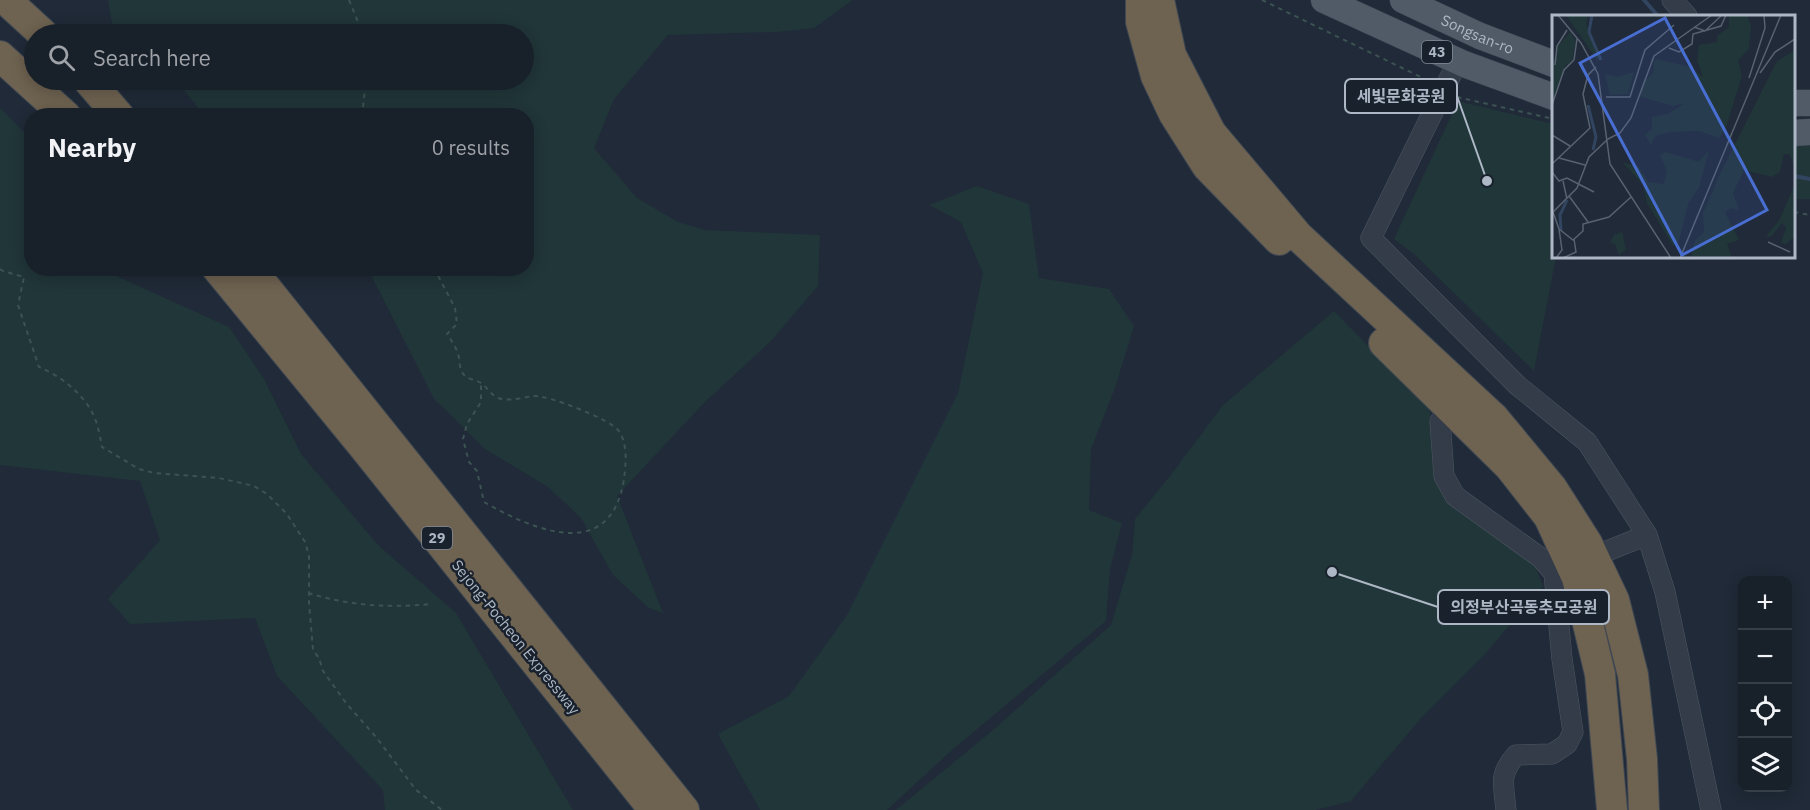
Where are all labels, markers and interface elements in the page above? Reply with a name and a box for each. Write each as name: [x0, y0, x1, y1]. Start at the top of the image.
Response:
street label: Songsan-ro: [1438, 10, 1517, 57]
inset map: [1552, 15, 1795, 258]
search box: [24, 24, 534, 90]
icon: search: [45, 41, 78, 74]
road number: 43: [1422, 41, 1452, 63]
text: Search here: [93, 43, 211, 72]
callout: 세빛문화공원: [1345, 79, 1457, 113]
text: 세빛문화공원: [1357, 86, 1445, 106]
text: Nearby: [48, 130, 136, 164]
text: 0 results: [432, 134, 510, 161]
road number: 29: [422, 527, 452, 549]
street label: Sejong-Pocheon Expressway: [448, 556, 585, 719]
map controls: [1738, 576, 1792, 792]
button: +: [1738, 576, 1792, 630]
callout: 의정부산곡동추모공원: [1438, 590, 1609, 624]
text: 의정부산곡동추모공원: [1450, 597, 1598, 617]
button: −: [1738, 630, 1792, 684]
button: locate: [1738, 684, 1792, 738]
button: layers: [1738, 738, 1792, 792]

